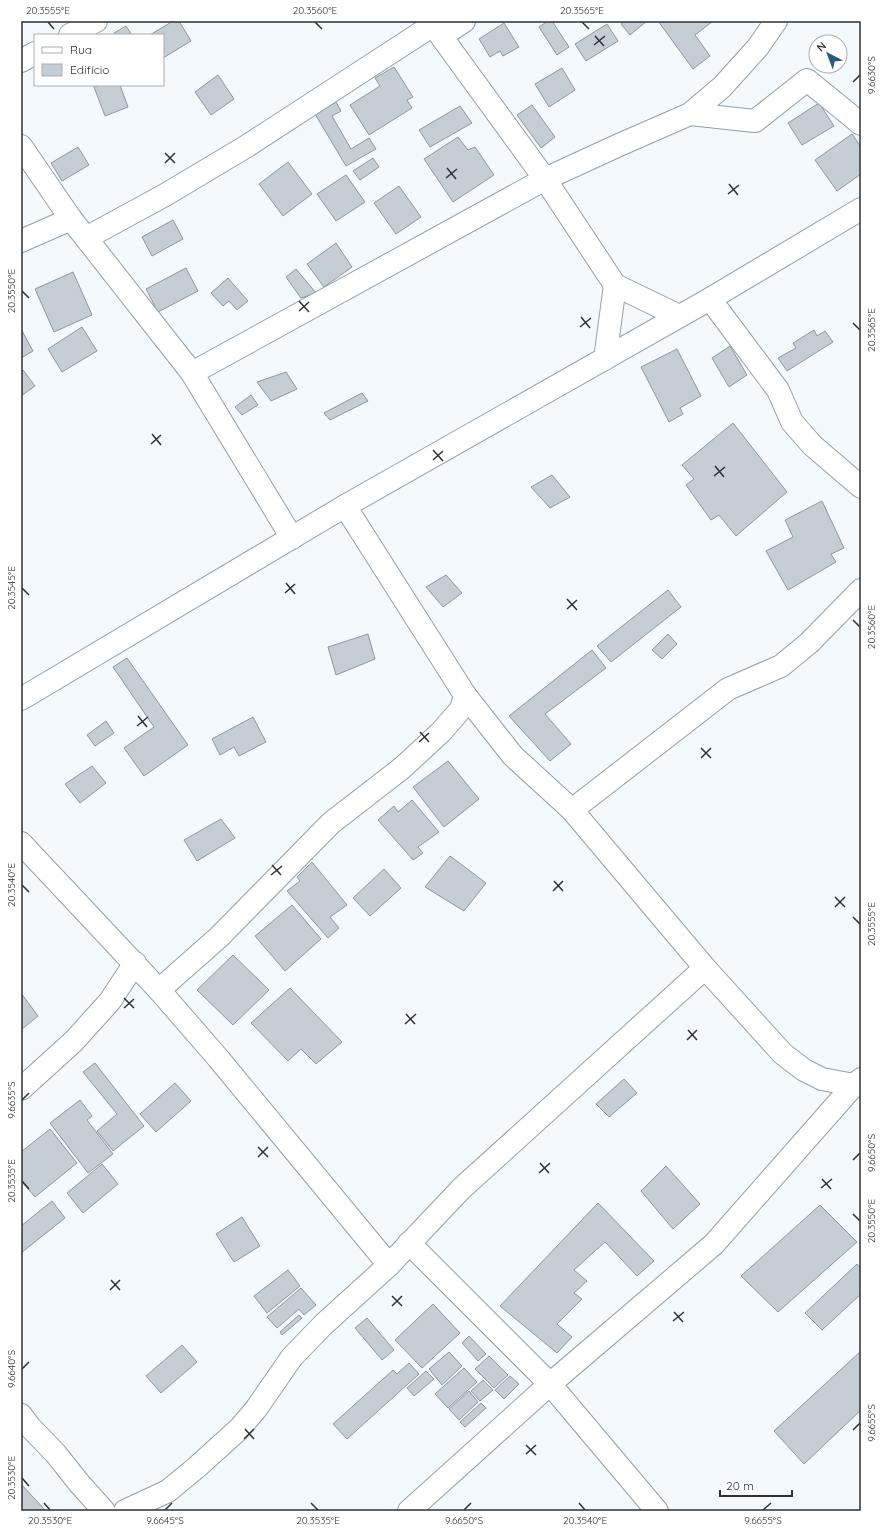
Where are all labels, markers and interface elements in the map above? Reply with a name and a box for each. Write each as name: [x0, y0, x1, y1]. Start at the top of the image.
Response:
text: 20.3555°E: [26, 4, 70, 17]
text: 20.3560°E: [293, 4, 337, 17]
text: 20.3565°E: [560, 4, 604, 17]
legend: [34, 34, 164, 86]
north arrow: [808, 34, 848, 74]
text: N: [814, 39, 829, 54]
text: Rua: [70, 42, 92, 57]
text: 9.6630°S: [865, 56, 878, 94]
text: Edifício: [70, 62, 110, 77]
text: 20.3550°E: [5, 268, 18, 313]
text: 20.3565°E: [865, 308, 878, 352]
text: 20.3545°E: [5, 566, 18, 610]
text: 20.3560°E: [865, 605, 878, 649]
text: 20.3540°E: [5, 863, 18, 907]
text: 20.3555°E: [865, 902, 878, 946]
text: 9.6635°S: [5, 1081, 18, 1119]
text: 9.6650°S: [865, 1134, 878, 1172]
text: 20.3535°E: [5, 1159, 18, 1203]
text: 20.3550°E: [865, 1198, 878, 1243]
text: 9.6640°S: [5, 1350, 18, 1388]
text: 9.6655°S: [865, 1404, 878, 1442]
text: 20.3530°E: [5, 1456, 18, 1500]
scale bar: [720, 1472, 792, 1498]
text: 20 m: [726, 1478, 754, 1493]
text: 20.3530°E: [28, 1514, 72, 1527]
text: 9.6645°S: [146, 1514, 184, 1527]
text: 20.3535°E: [296, 1514, 340, 1527]
text: 9.6650°S: [445, 1514, 483, 1527]
text: 20.3540°E: [563, 1514, 607, 1527]
text: 9.6655°S: [744, 1514, 782, 1527]

